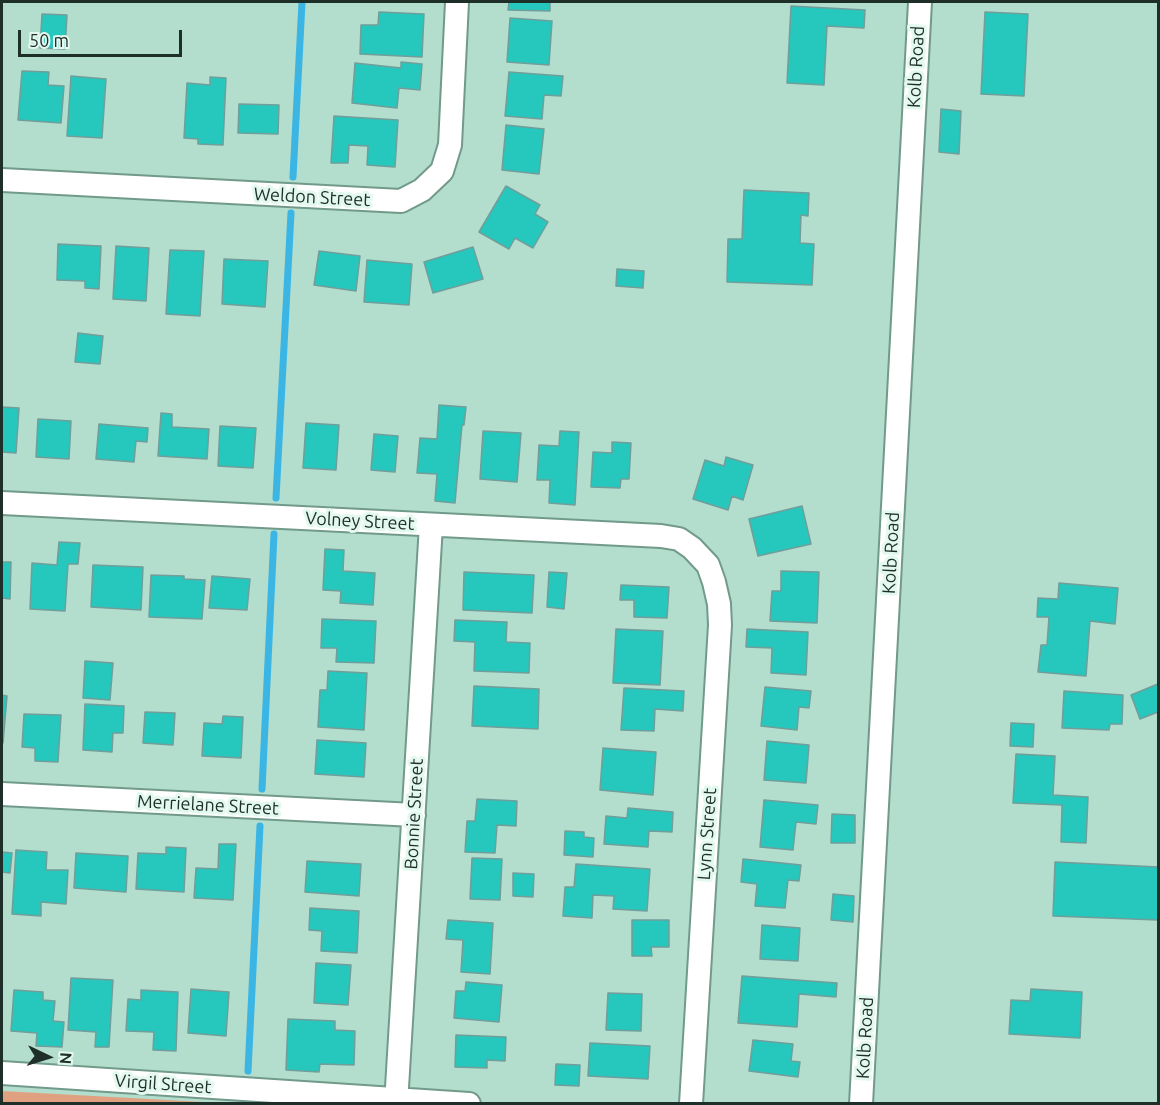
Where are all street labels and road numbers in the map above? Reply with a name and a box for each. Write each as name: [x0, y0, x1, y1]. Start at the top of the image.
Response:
street label: Kolb Road: [903, 25, 929, 109]
street label: Weldon Street: [253, 183, 371, 211]
street label: Volney Street: [305, 507, 415, 535]
street label: Kolb Road: [878, 511, 904, 595]
street label: Bonnie Street: [400, 758, 428, 870]
street label: Lynn Street: [693, 787, 721, 881]
street label: Merrielane Street: [136, 790, 280, 820]
street label: Kolb Road: [852, 996, 878, 1080]
street label: Virgil Street: [114, 1070, 212, 1098]

